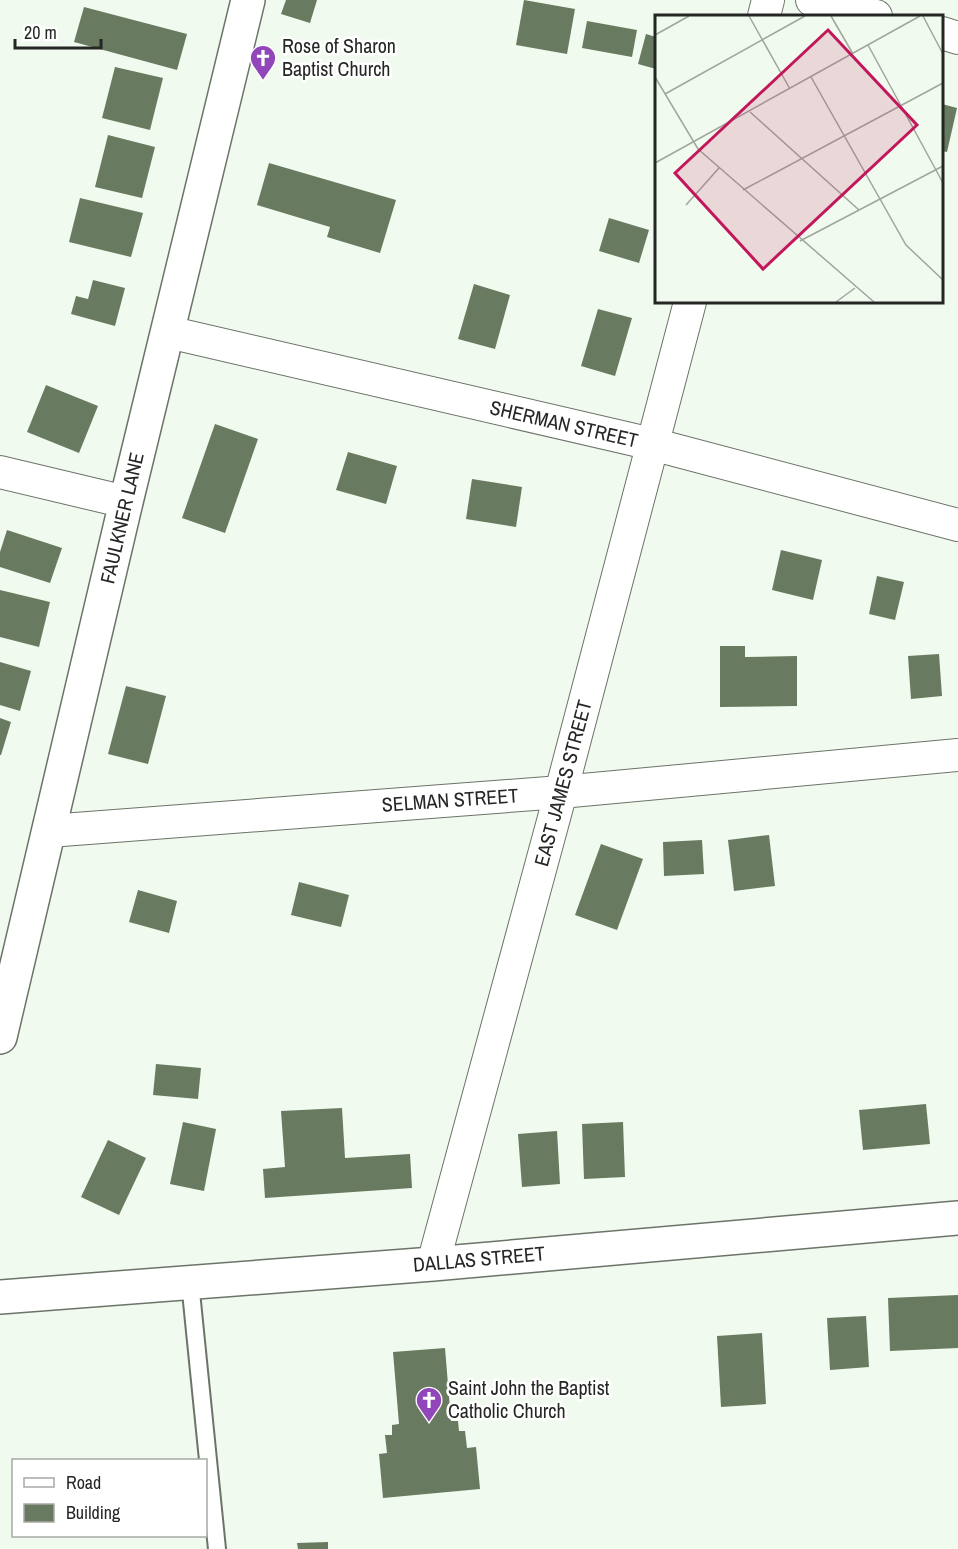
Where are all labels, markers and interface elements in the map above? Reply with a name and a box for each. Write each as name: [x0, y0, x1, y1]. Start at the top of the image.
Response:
scale bar: [15, 12, 100, 50]
inset map: [655, 15, 943, 303]
text: 20 m: [24, 20, 57, 45]
place label: Rose of Sharon Baptist Church: [282, 32, 396, 82]
church icon: Rose of Sharon Baptist Church: [248, 43, 278, 81]
street label: SHERMAN STREET: [487, 393, 641, 454]
street label: FAULKNER LANE: [93, 450, 150, 586]
street label: EAST JAMES STREET: [527, 697, 598, 869]
street label: SELMAN STREET: [381, 781, 519, 818]
street label: DALLAS STREET: [412, 1239, 546, 1278]
place label: Saint John the Baptist Catholic Church: [448, 1374, 610, 1424]
church icon: Saint John the Baptist Catholic Church: [414, 1385, 444, 1423]
legend: [12, 1459, 207, 1537]
text: Road: [66, 1470, 101, 1495]
text: Building: [66, 1500, 121, 1525]

